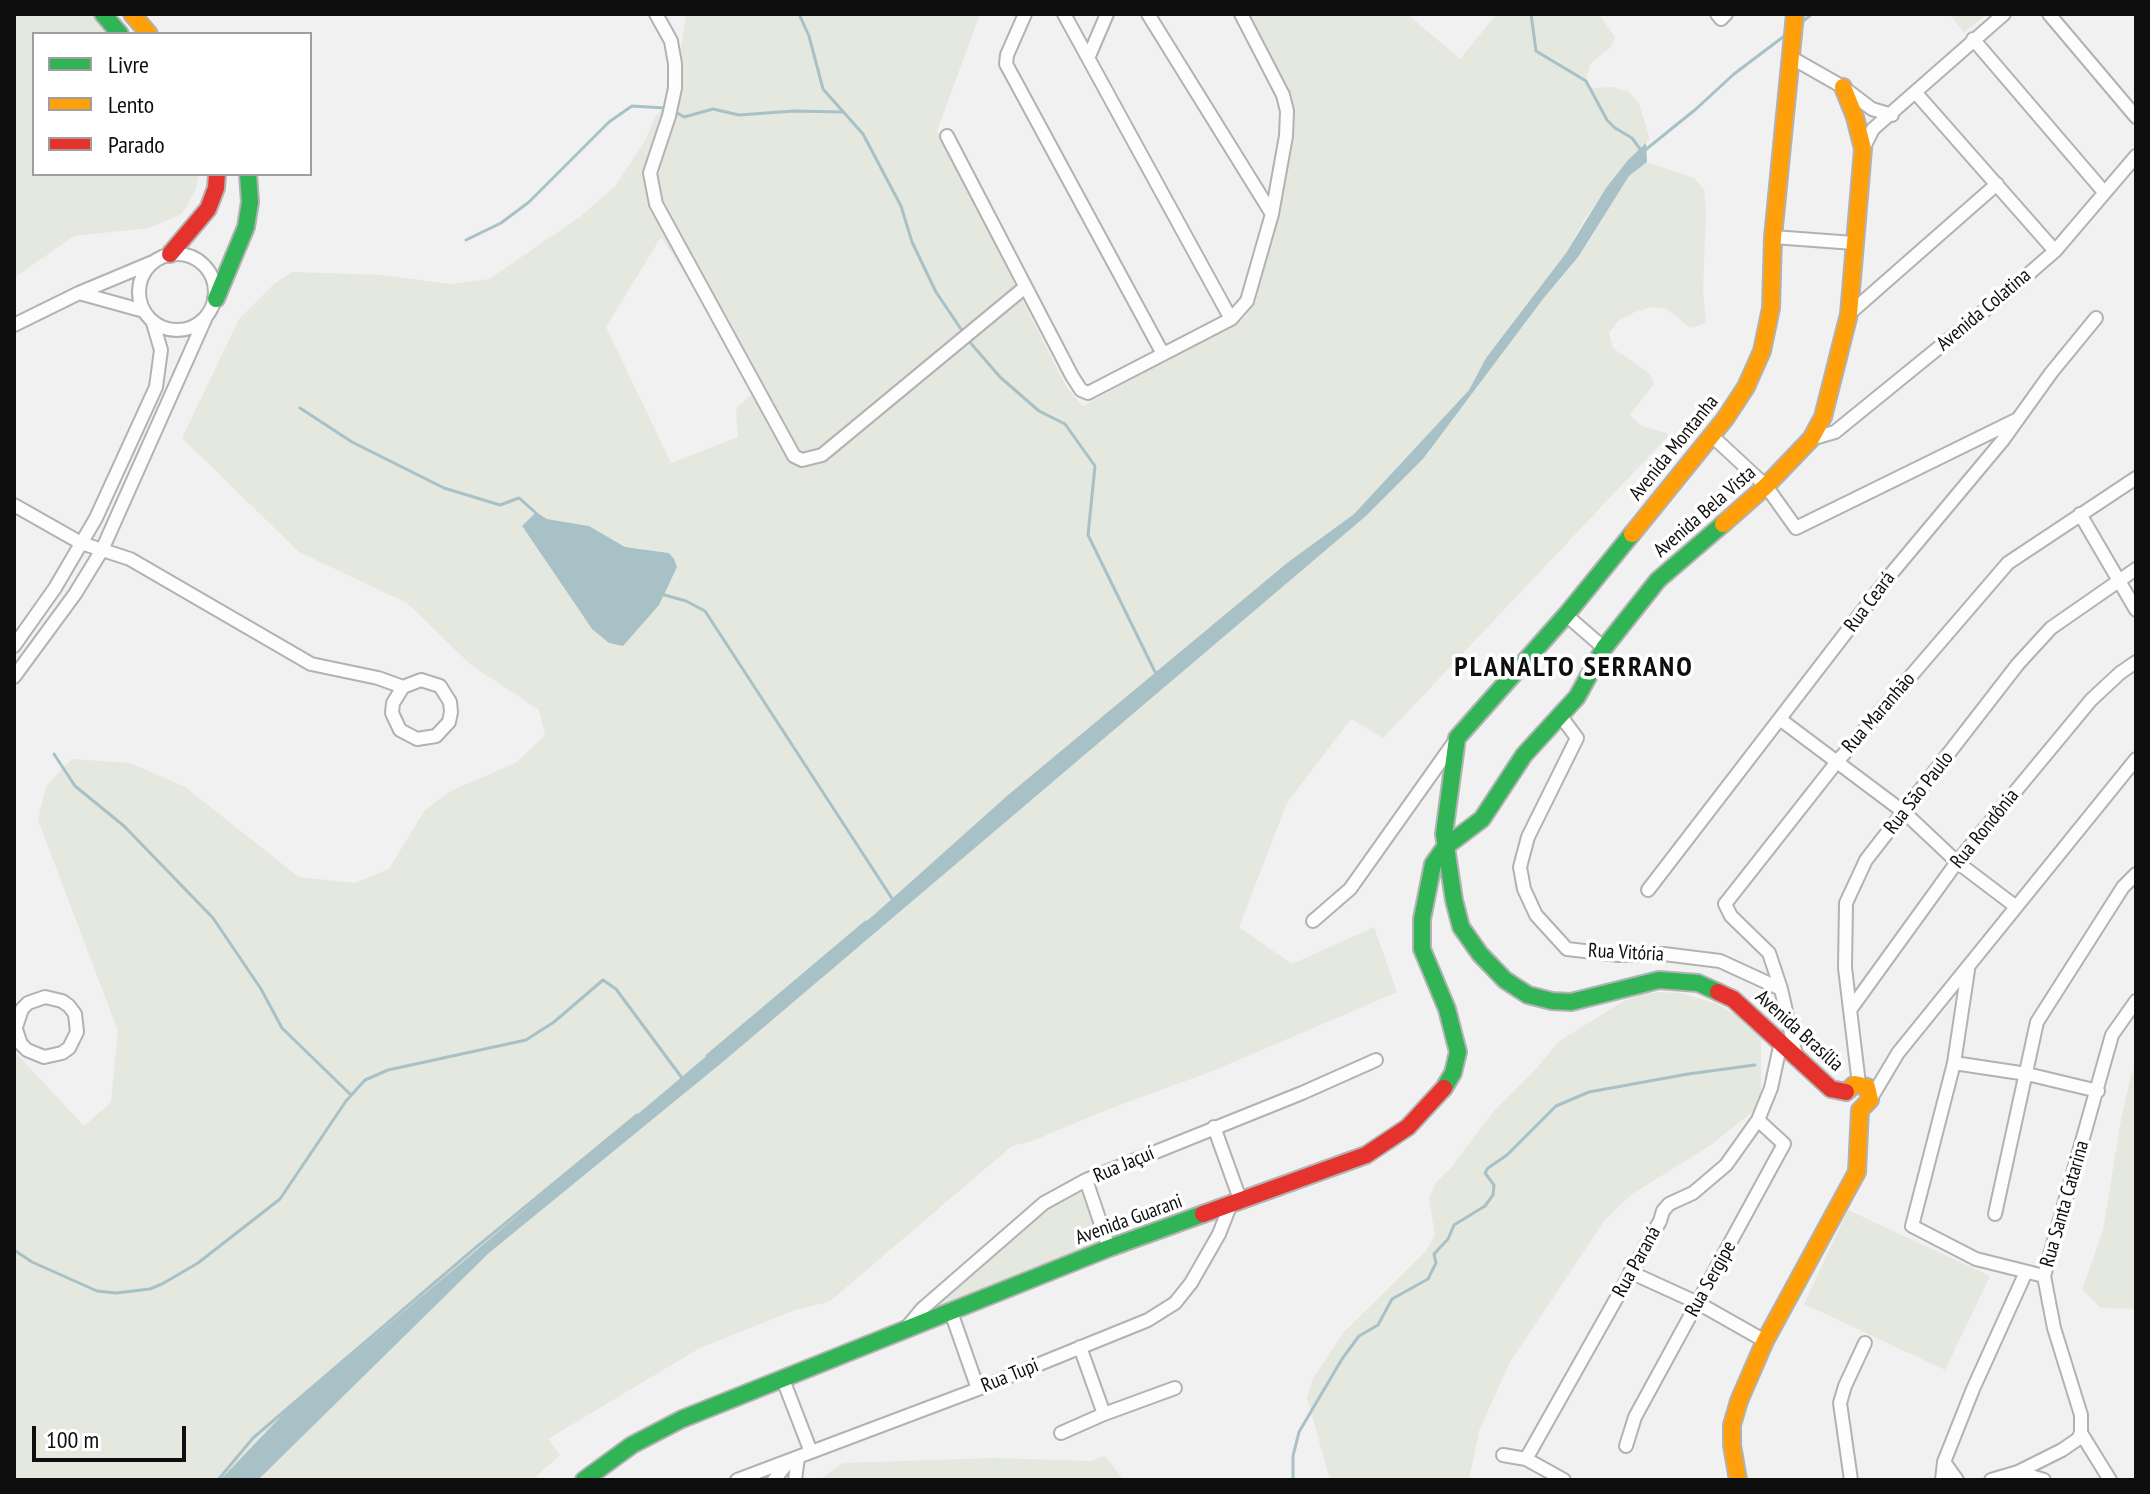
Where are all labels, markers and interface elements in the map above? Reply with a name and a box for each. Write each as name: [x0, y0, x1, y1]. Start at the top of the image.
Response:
legend: [32, 32, 312, 176]
text: Livre: [108, 49, 149, 80]
text: Lento: [108, 89, 154, 120]
text: Parado: [108, 129, 165, 160]
street label: Avenida Colatina: [1932, 264, 2036, 356]
street label: Avenida Montanha: [1624, 391, 1724, 505]
street label: Avenida Bela Vista: [1649, 461, 1761, 563]
street label: Rua Ceará: [1840, 567, 1900, 637]
district label: PLANALTO SERRANO: [1454, 651, 1694, 685]
street label: Rua Maranhão: [1837, 668, 1921, 758]
street label: Rua São Paulo: [1879, 747, 1959, 839]
street label: Rua Rondônia: [1946, 784, 2024, 874]
street label: Rua Vitória: [1587, 939, 1665, 967]
street label: Avenida Brasília: [1750, 985, 1848, 1077]
street label: Rua Santa Catarina: [2035, 1138, 2095, 1270]
street label: Rua Jaçuí: [1090, 1142, 1158, 1188]
street label: Avenida Guarani: [1072, 1190, 1186, 1250]
street label: Rua Paraná: [1608, 1222, 1666, 1302]
street label: Rua Sergipe: [1680, 1237, 1742, 1321]
street label: Rua Tupi: [978, 1354, 1042, 1398]
scale bar: [36, 1410, 190, 1460]
text: 100 m: [46, 1424, 99, 1455]

